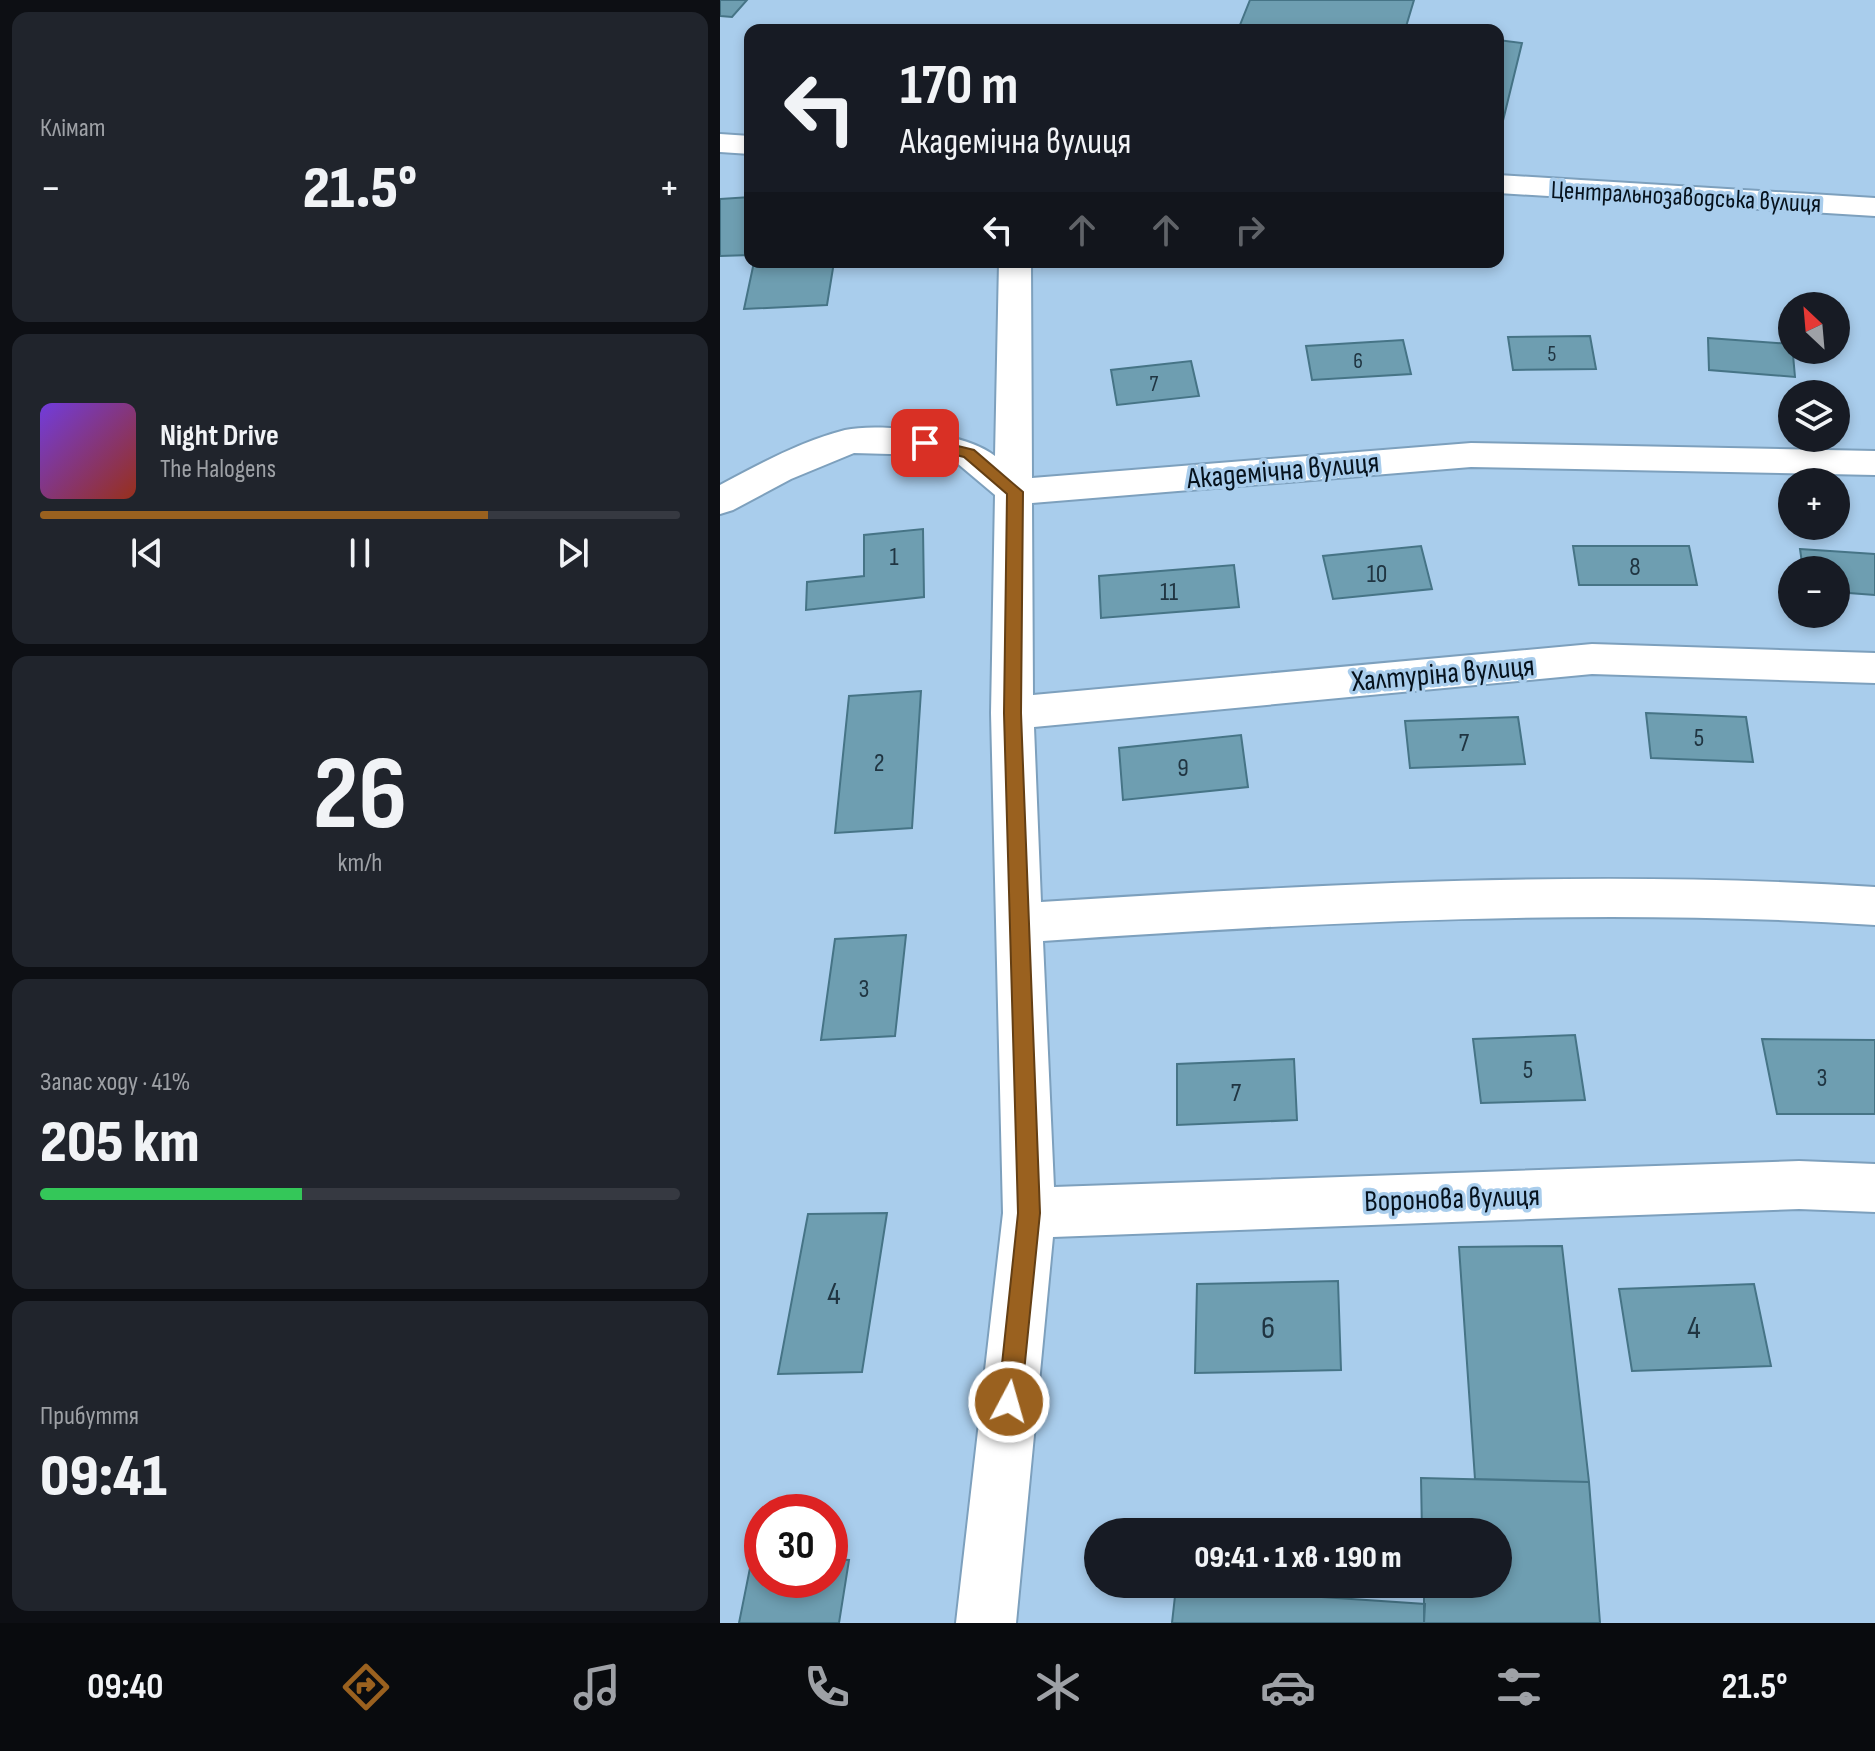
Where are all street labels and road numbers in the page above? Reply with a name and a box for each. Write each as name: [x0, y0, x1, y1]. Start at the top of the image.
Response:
street label: Центральнозаводська вулиця: [1550, 175, 1822, 220]
street label: Академічна вулиця: [1184, 445, 1381, 497]
street label: Халтуріна вулиця: [1349, 648, 1536, 700]
street label: Воронова вулиця: [1364, 1178, 1540, 1220]

